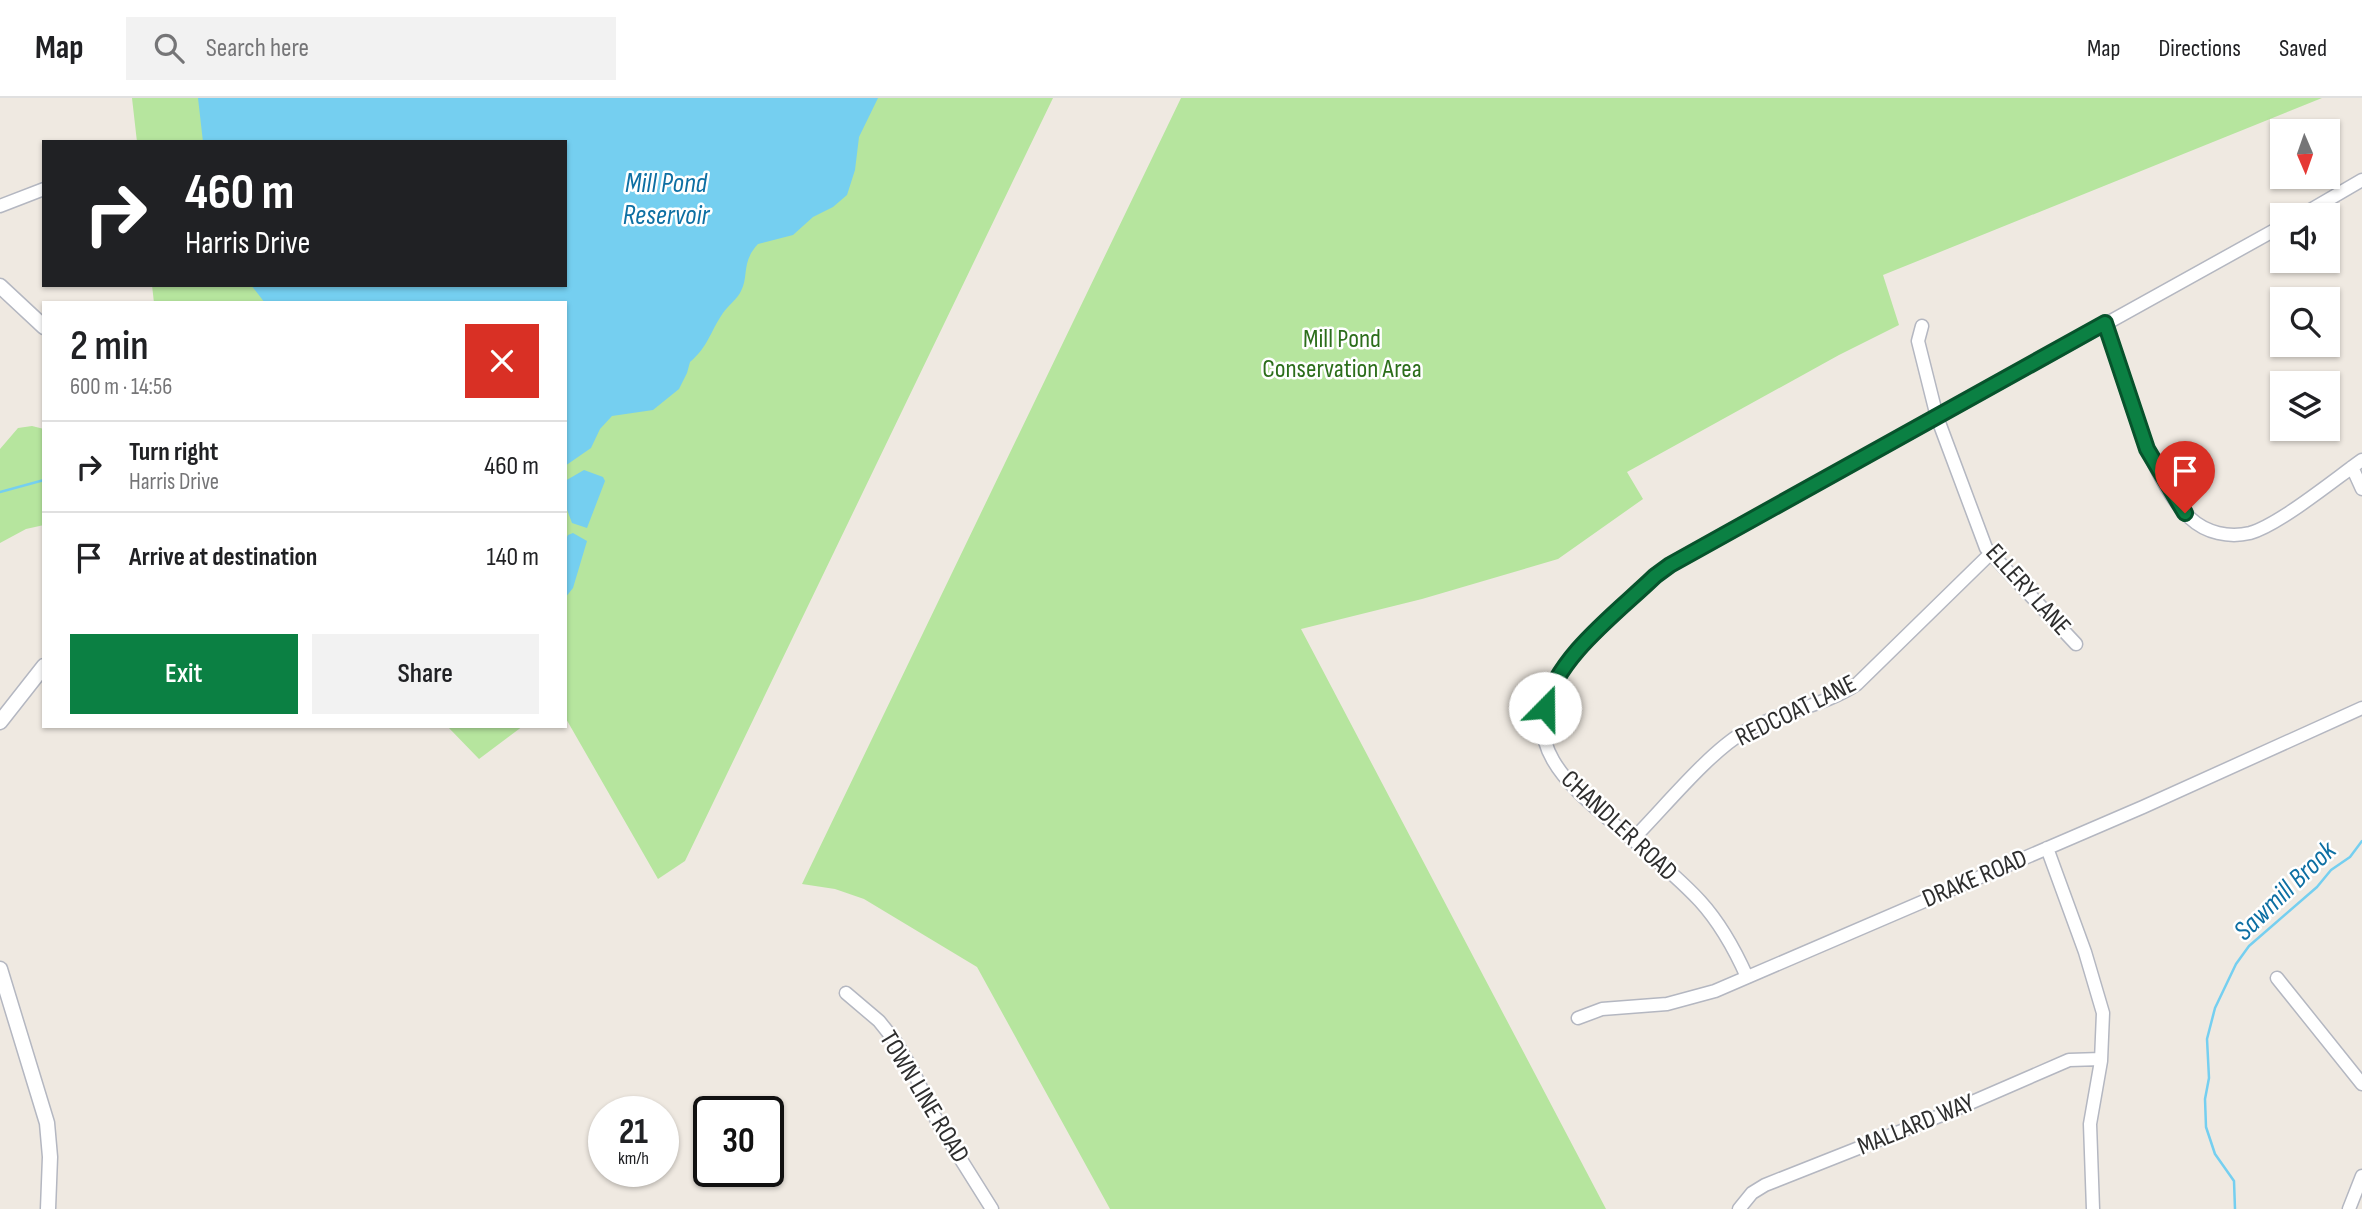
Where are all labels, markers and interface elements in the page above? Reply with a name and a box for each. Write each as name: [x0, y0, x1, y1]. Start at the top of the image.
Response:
search box: [126, 17, 616, 80]
text: Map: [35, 28, 84, 68]
icon: search: [150, 29, 188, 67]
text: Search here: [206, 33, 309, 64]
text: Map: [2087, 34, 2120, 63]
text: Directions: [2158, 34, 2241, 63]
text: Saved: [2279, 34, 2327, 63]
north arrow: [2270, 119, 2340, 189]
map controls: [2270, 119, 2340, 441]
text: 460 m: [185, 164, 294, 223]
water label: Mill Pond Reservoir: [623, 167, 710, 232]
icon: right: [70, 168, 161, 259]
button: sound: [2270, 203, 2340, 273]
text: Harris Drive: [185, 224, 310, 263]
button: search: [2270, 287, 2340, 357]
text: 2 min: [70, 321, 149, 372]
button: close: [465, 324, 539, 398]
park label: Mill Pond Conservation Area: [1262, 324, 1422, 385]
button: layers: [2270, 371, 2340, 441]
text: 600 m · 14:56: [70, 373, 172, 401]
text: Turn right: [129, 437, 218, 468]
pin: [2155, 441, 2215, 513]
icon: right: [70, 448, 108, 486]
text: 460 m: [484, 451, 539, 482]
icon: arrive: [2166, 452, 2204, 490]
text: Harris Drive: [129, 468, 219, 496]
street label: ELLERY LANE: [1979, 538, 2077, 642]
icon: arrive: [70, 539, 108, 577]
text: Arrive at destination: [129, 542, 317, 573]
text: 140 m: [487, 542, 539, 573]
button: Exit: [70, 634, 298, 714]
button: Share: [312, 634, 539, 714]
street label: REDCOAT LANE: [1731, 668, 1861, 754]
position arrow: [1508, 671, 1582, 745]
street label: CHANDLER ROAD: [1554, 764, 1684, 888]
water label: Sawmill Brook: [2227, 833, 2344, 948]
street label: DRAKE ROAD: [1918, 843, 2032, 915]
street label: TOWN LINE ROAD: [872, 1025, 976, 1169]
street label: MALLARD WAY: [1853, 1087, 1979, 1162]
speed limit sign: 30: [693, 1096, 784, 1187]
text: 21: [619, 1111, 648, 1154]
text: km/h: [618, 1148, 649, 1169]

